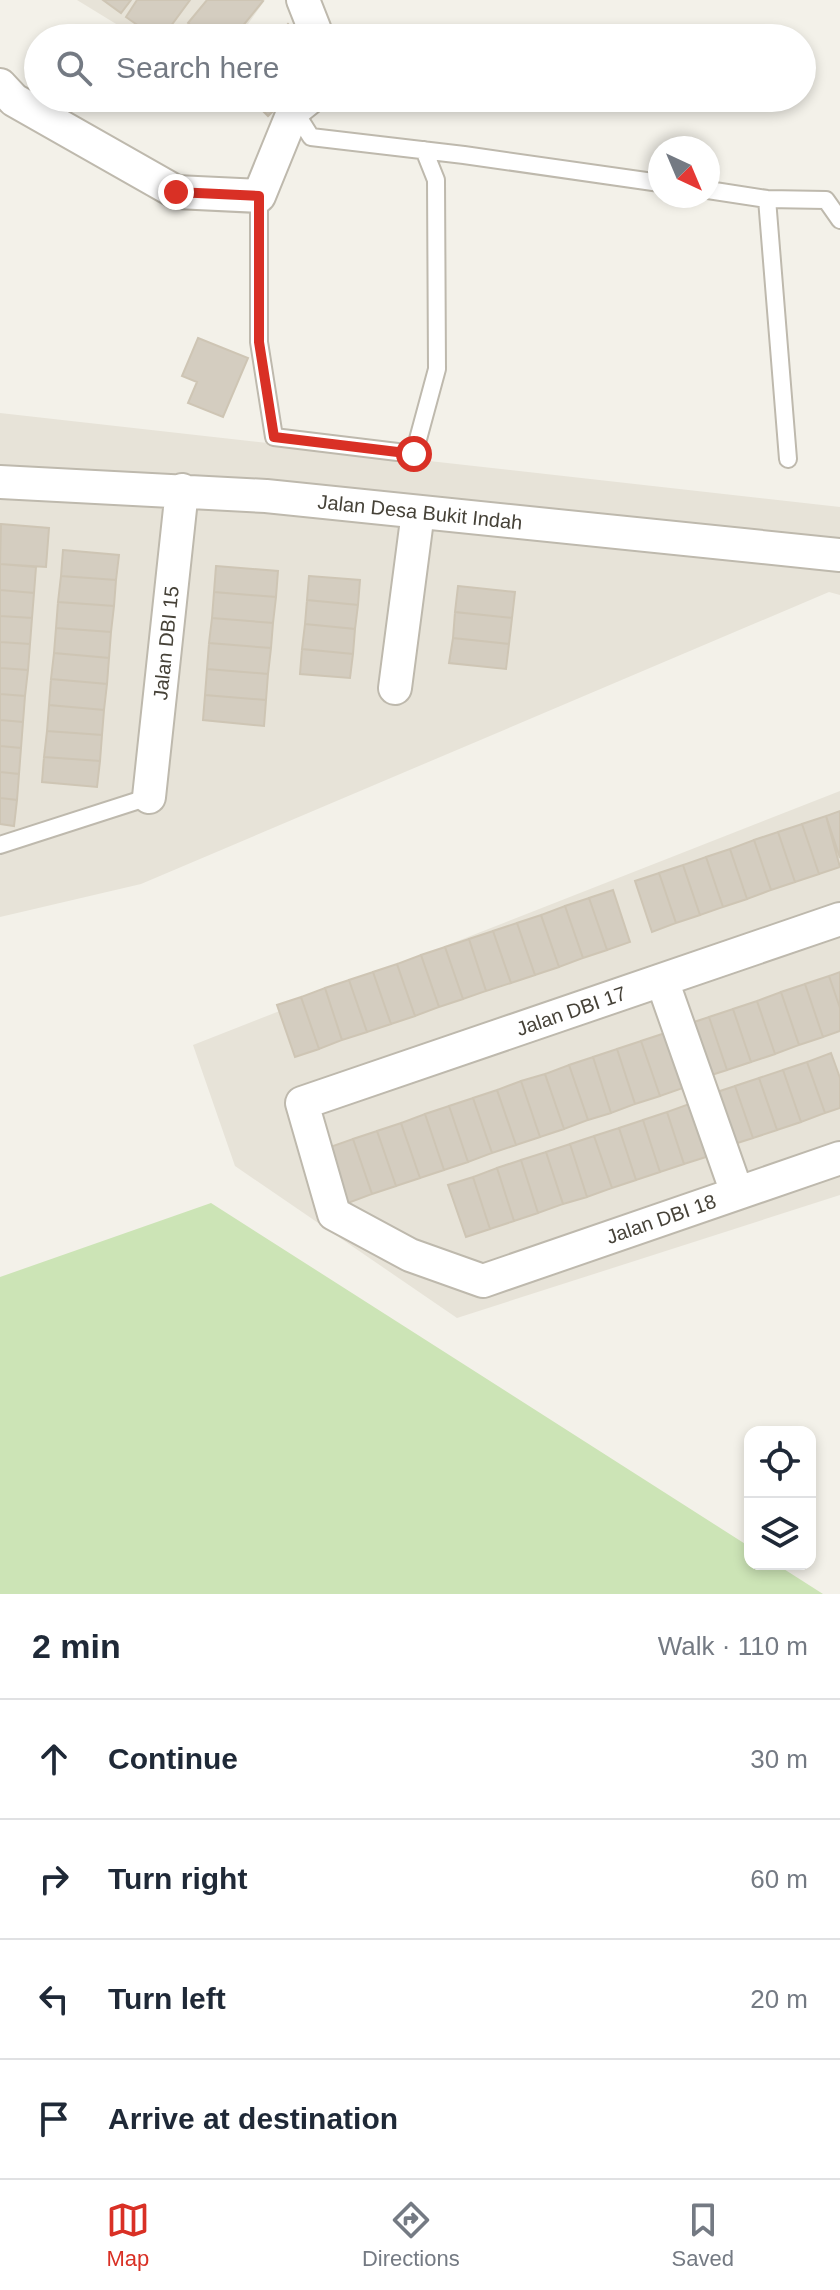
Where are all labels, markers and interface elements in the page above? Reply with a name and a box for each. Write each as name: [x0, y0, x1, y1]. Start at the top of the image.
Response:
search box: [24, 24, 816, 112]
icon: search: [52, 46, 96, 90]
text: Search here: [116, 51, 279, 84]
north arrow: [648, 136, 720, 208]
route end: [158, 174, 194, 210]
route start: [396, 436, 432, 472]
street label: Jalan Desa Bukit Indah: [317, 490, 523, 534]
street label: Jalan DBI 15: [149, 585, 183, 701]
street label: Jalan DBI 17: [513, 982, 629, 1040]
street label: Jalan DBI 18: [603, 1190, 719, 1248]
map controls: [744, 1426, 816, 1570]
button: locate: [744, 1426, 816, 1498]
button: layers: [744, 1498, 816, 1570]
text: 2 min: [32, 1627, 121, 1665]
text: Walk · 110 m: [658, 1631, 808, 1661]
icon: ahead: [32, 1737, 76, 1781]
text: Continue: [108, 1742, 238, 1775]
text: 30 m: [750, 1744, 808, 1774]
icon: right: [32, 1857, 76, 1901]
text: Turn right: [108, 1862, 247, 1895]
text: 60 m: [750, 1864, 808, 1894]
icon: left: [32, 1977, 76, 2021]
text: Turn left: [108, 1982, 226, 2015]
text: 20 m: [750, 1984, 808, 2014]
icon: arrive: [32, 2097, 76, 2141]
text: Arrive at destination: [108, 2102, 398, 2135]
tab: Map: [106, 2198, 150, 2272]
tab: Directions: [362, 2198, 460, 2272]
tab: Saved: [672, 2198, 734, 2272]

